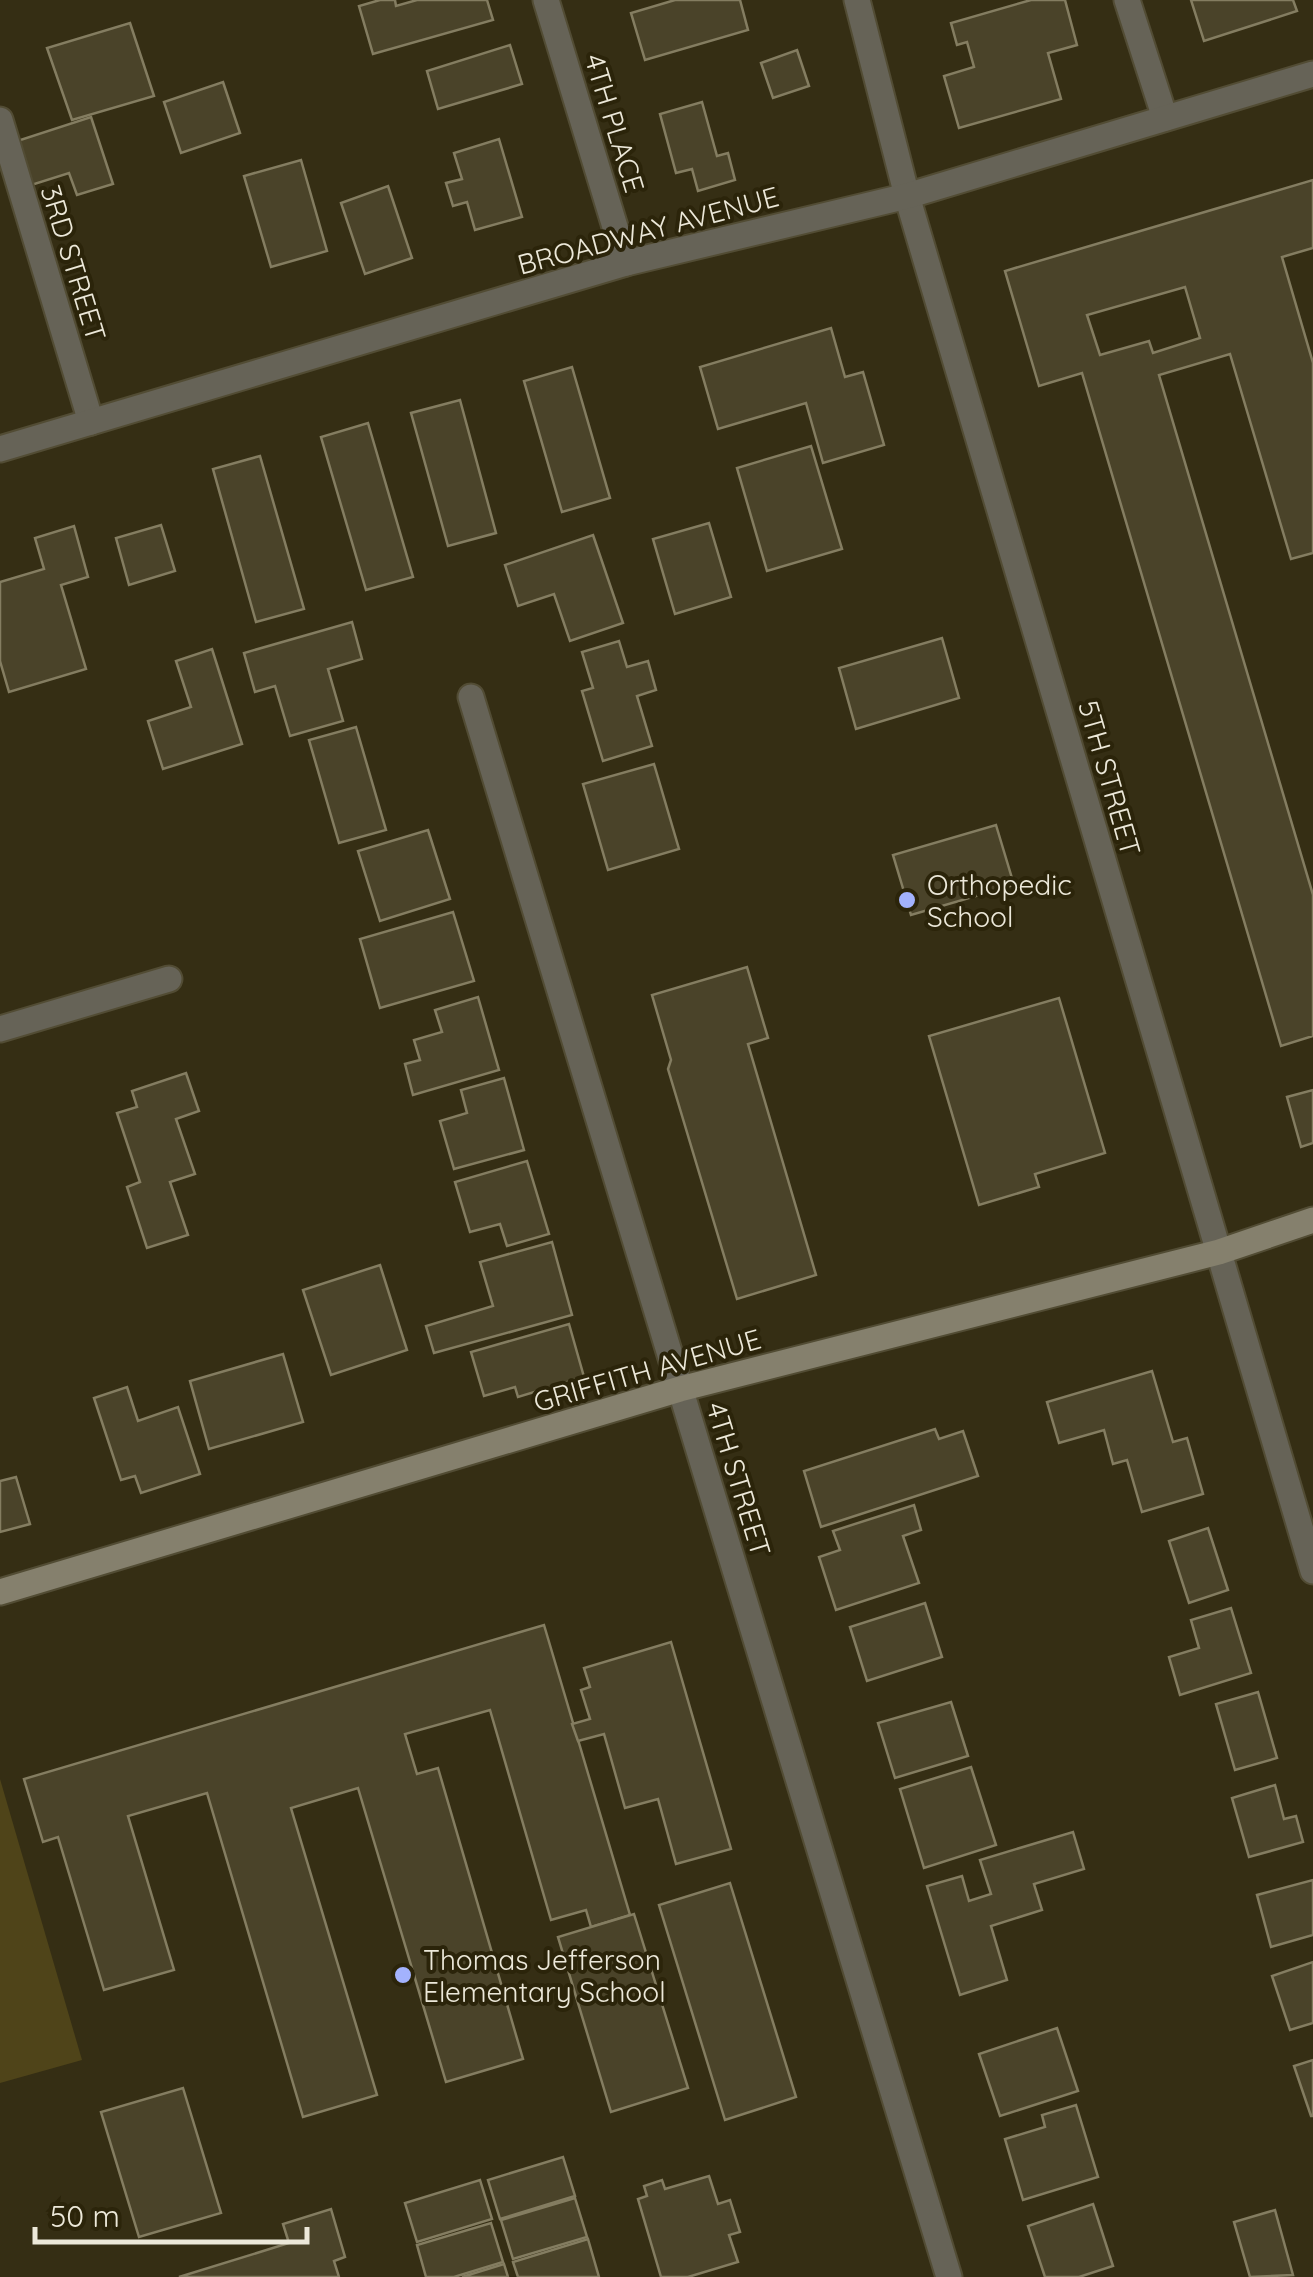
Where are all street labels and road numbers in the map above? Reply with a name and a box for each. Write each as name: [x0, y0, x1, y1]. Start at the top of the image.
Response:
street label: 4TH PLACE: [577, 49, 653, 197]
street label: BROADWAY AVENUE: [514, 178, 782, 282]
street label: 3RD STREET: [34, 181, 114, 345]
street label: 5TH STREET: [1071, 696, 1149, 860]
street label: GRIFFITH AVENUE: [529, 1321, 765, 1419]
street label: 4TH STREET: [699, 1398, 779, 1560]

